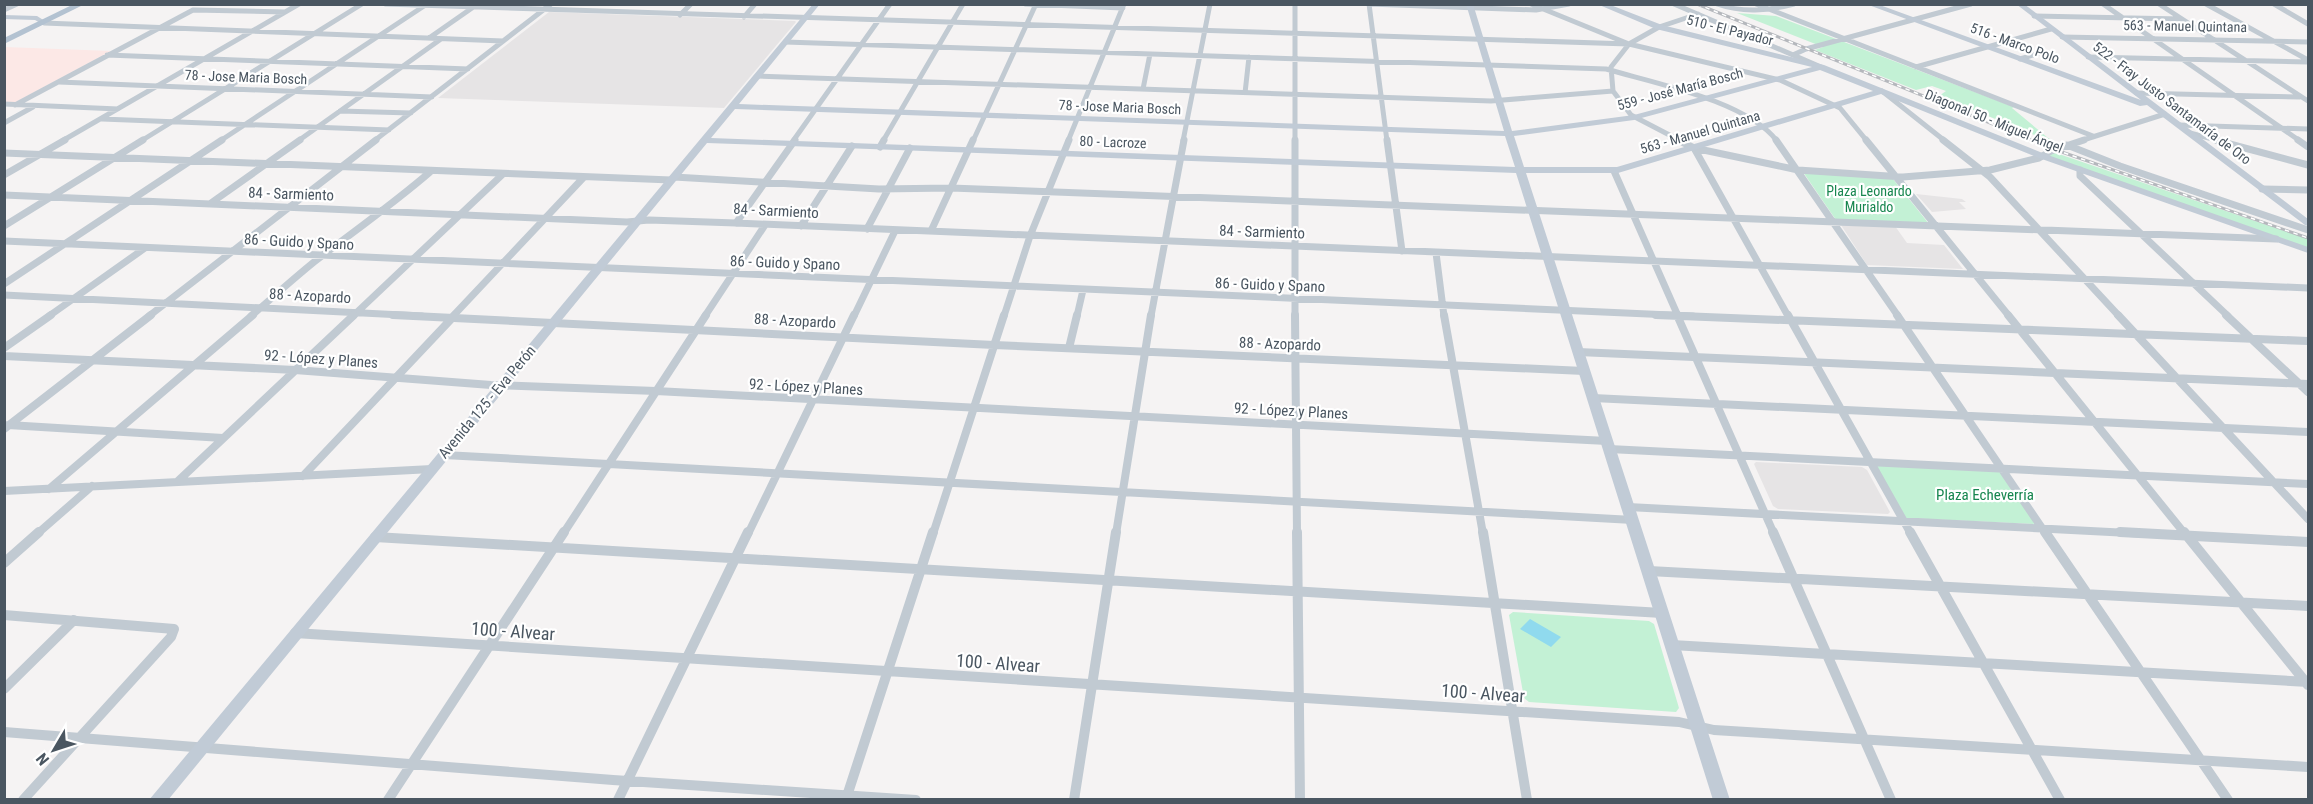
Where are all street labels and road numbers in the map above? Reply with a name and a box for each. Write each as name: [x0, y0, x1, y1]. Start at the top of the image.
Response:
street label: 510 - El Payador: [1685, 11, 1775, 49]
street label: 563 - Manuel Quintana: [2123, 17, 2247, 35]
street label: 516 - Marco Polo: [1968, 19, 2062, 67]
street label: 522 - Fray Justo Santamaría de Oro: [2090, 38, 2254, 168]
street label: 559 - José María Bosch: [1615, 64, 1745, 114]
street label: 78 - Jose Maria Bosch: [184, 67, 308, 87]
street label: Diagonal 50 - Miguel Ángel: [1923, 85, 2066, 156]
street label: 78 - Jose Maria Bosch: [1058, 97, 1182, 117]
street label: 563 - Manuel Quintana: [1638, 107, 1762, 157]
street label: 80 - Lacroze: [1079, 133, 1147, 151]
street label: 84 - Sarmiento: [248, 184, 334, 204]
street label: 84 - Sarmiento: [733, 200, 819, 222]
street label: 84 - Sarmiento: [1219, 222, 1305, 242]
street label: 86 - Guido y Spano: [243, 230, 355, 254]
street label: 86 - Guido y Spano: [730, 252, 840, 274]
street label: 86 - Guido y Spano: [1215, 274, 1325, 296]
street label: 88 - Azopardo: [269, 285, 351, 307]
street label: 88 - Azopardo: [754, 310, 836, 332]
street label: 88 - Azopardo: [1239, 334, 1321, 354]
street label: Avenida 125 - Eva Perón: [434, 342, 540, 462]
street label: 92 - López y Planes: [263, 346, 379, 372]
street label: 92 - López y Planes: [748, 375, 864, 399]
street label: 92 - López y Planes: [1233, 399, 1349, 423]
street label: 100 - Alvear: [470, 618, 556, 644]
street label: 100 - Alvear: [955, 650, 1041, 676]
street label: 100 - Alvear: [1440, 680, 1526, 706]

